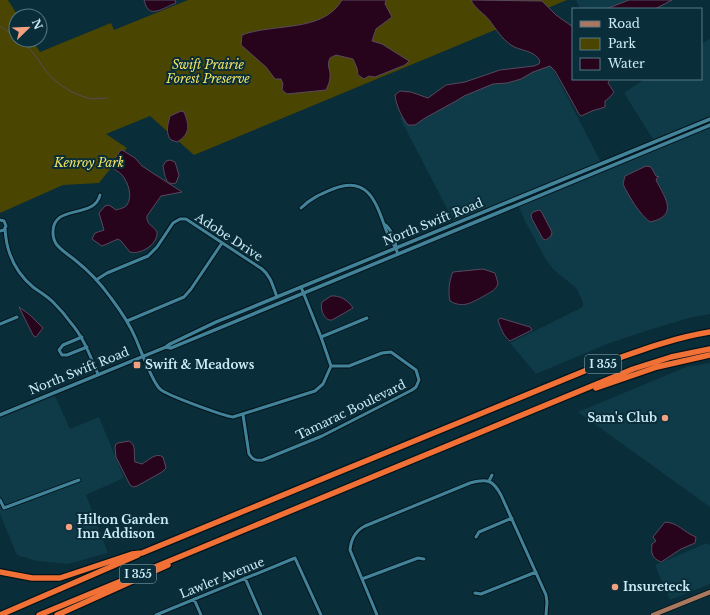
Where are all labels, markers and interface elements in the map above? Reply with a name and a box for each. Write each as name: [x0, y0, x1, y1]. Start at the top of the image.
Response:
north arrow: [8, 8, 48, 48]
legend: [572, 8, 702, 80]
text: Road: [608, 16, 640, 31]
text: N: [29, 17, 46, 32]
text: Park: [608, 36, 636, 51]
text: Water: [607, 56, 645, 71]
park label: Swift Prairie Forest Preserve: [165, 57, 250, 86]
park label: Kenroy Park: [53, 155, 124, 170]
street label: North Swift Road: [380, 195, 485, 249]
street label: Adobe Drive: [192, 209, 266, 264]
street label: North Swift Road: [26, 344, 131, 398]
road number: I 355: [585, 355, 621, 373]
place label: Swift & Meadows: [145, 357, 255, 372]
marker: Swift & Meadows: [132, 360, 142, 370]
street label: Tamarac Boulevard: [294, 376, 408, 443]
place label: Sam's Club: [587, 410, 657, 425]
marker: Sam's Club: [660, 413, 670, 423]
place label: Hilton Garden Inn Addison: [77, 512, 169, 541]
marker: Hilton Garden Inn Addison: [64, 522, 74, 532]
street label: Lawler Avenue: [177, 554, 267, 601]
road number: I 355: [120, 565, 156, 583]
place label: Insureteck: [623, 579, 691, 594]
marker: Insureteck: [610, 582, 620, 592]

